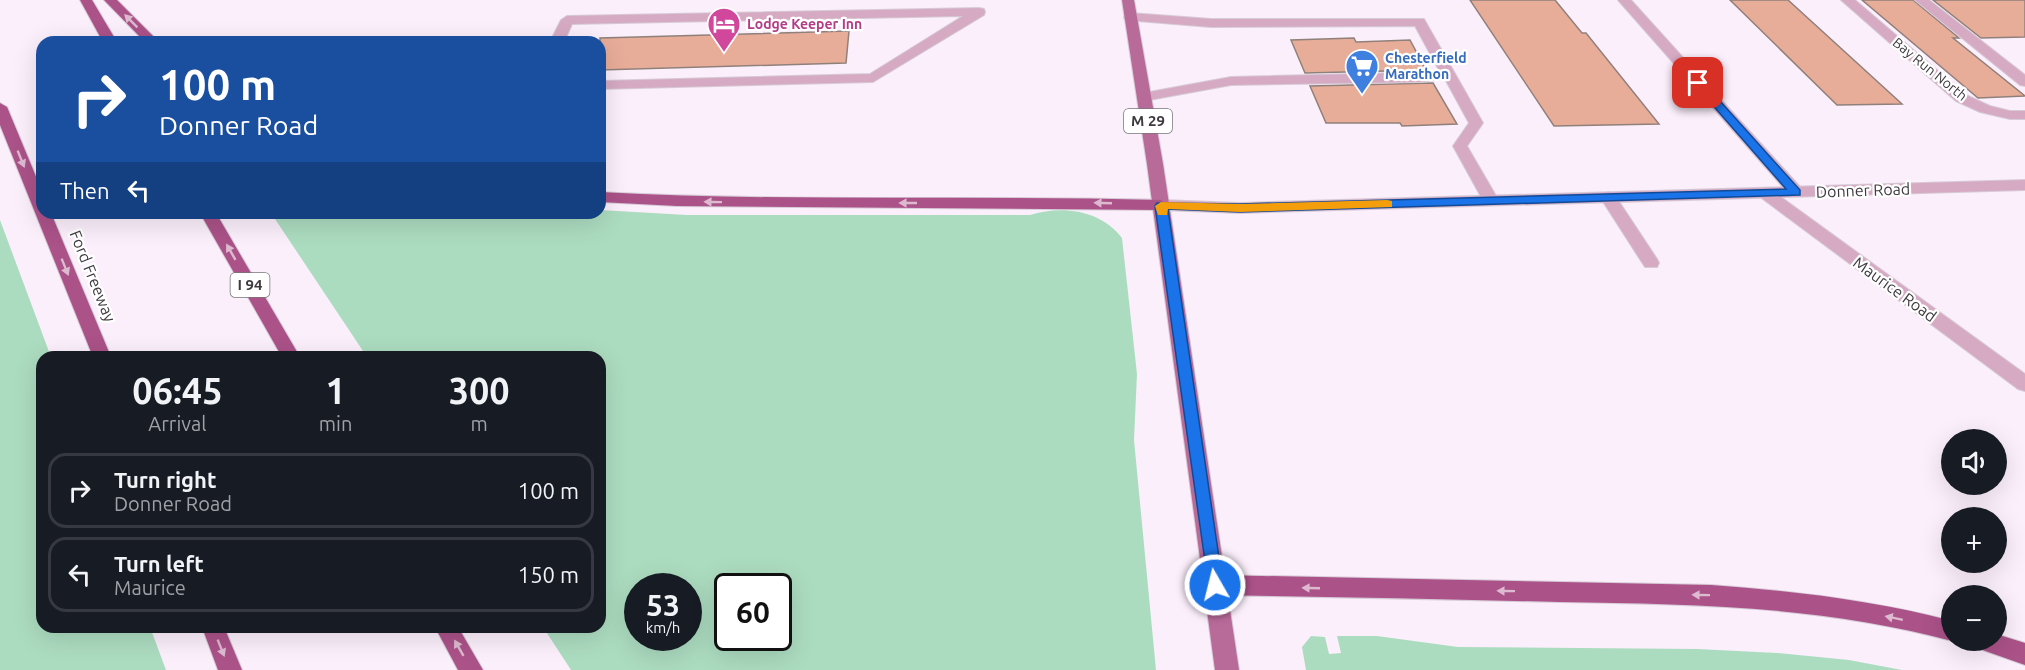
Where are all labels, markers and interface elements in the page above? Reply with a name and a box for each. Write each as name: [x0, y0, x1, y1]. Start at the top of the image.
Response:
hotel icon: Lodge Keeper Inn: [706, 6, 742, 53]
one-way arrow: [124, 14, 138, 28]
place label: Lodge Keeper Inn: [747, 16, 862, 32]
street label: Bay Run North: [1890, 34, 1970, 104]
supermarket icon: Chesterfield Marathon: [1344, 48, 1380, 95]
place label: Chesterfield Marathon: [1385, 50, 1467, 82]
pin: [1672, 57, 1723, 108]
icon: right: [60, 60, 138, 138]
text: 100 m: [159, 61, 276, 108]
icon: arrive: [1681, 66, 1714, 99]
road number: M 29: [1124, 109, 1172, 133]
text: Donner Road: [159, 110, 318, 140]
one-way arrow: [16, 150, 26, 168]
icon: left: [122, 174, 155, 207]
text: Then: [60, 178, 110, 203]
street label: Donner Road: [1816, 179, 1910, 201]
one-way arrow: [703, 197, 722, 207]
one-way arrow: [898, 198, 917, 208]
one-way arrow: [1093, 199, 1112, 208]
street label: Ford Freeway: [66, 228, 120, 325]
one-way arrow: [225, 244, 236, 260]
street label: Maurice Road: [1850, 253, 1940, 325]
one-way arrow: [61, 258, 70, 276]
road number: I 94: [230, 273, 270, 297]
text: 06:45: [132, 370, 222, 411]
text: 1: [325, 370, 346, 411]
text: 300: [449, 370, 510, 411]
text: Arrival: [148, 412, 207, 435]
text: min: [319, 412, 352, 435]
text: m: [471, 412, 488, 435]
map controls: [1941, 429, 2007, 651]
button: sound: [1941, 429, 2007, 495]
text: Turn right: [114, 467, 216, 492]
icon: right: [63, 474, 96, 507]
text: 100 m: [518, 478, 579, 503]
text: Donner Road: [114, 492, 232, 515]
button: +: [1941, 507, 2007, 573]
text: Turn left: [114, 551, 204, 576]
position arrow: [1183, 553, 1247, 617]
icon: left: [63, 558, 96, 591]
text: 150 m: [518, 562, 579, 587]
speed limit sign: 60: [714, 573, 792, 651]
text: Maurice: [114, 576, 186, 599]
one-way arrow: [1302, 583, 1321, 593]
button: −: [1941, 585, 2007, 651]
one-way arrow: [1497, 587, 1516, 596]
text: 53: [646, 588, 680, 622]
one-way arrow: [1692, 590, 1711, 599]
one-way arrow: [1885, 613, 1904, 622]
text: km/h: [646, 619, 680, 636]
one-way arrow: [216, 640, 226, 658]
one-way arrow: [454, 640, 464, 657]

